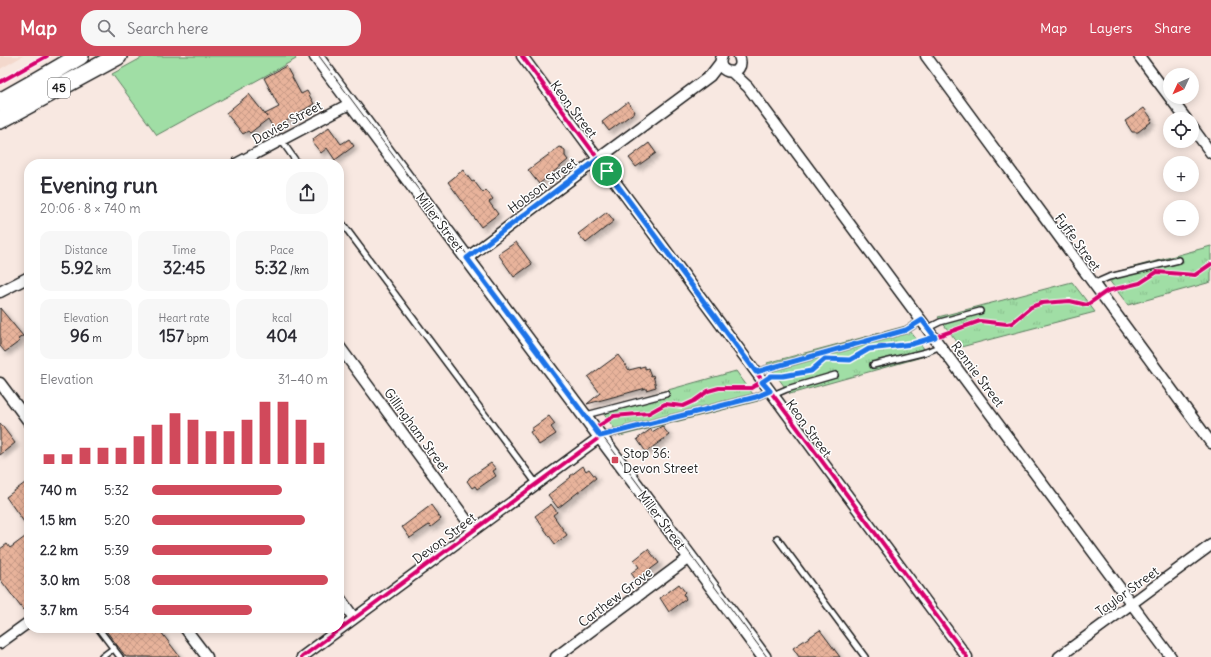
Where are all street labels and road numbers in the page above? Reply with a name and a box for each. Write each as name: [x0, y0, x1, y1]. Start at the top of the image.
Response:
street label: Keon Street: [547, 77, 601, 142]
road number: 45: [48, 78, 70, 98]
street label: Davies Street: [249, 97, 326, 148]
street label: Hobson Street: [504, 153, 581, 217]
street label: Miller Street: [412, 189, 468, 256]
street label: Fyffe Street: [1051, 210, 1105, 275]
street label: Rennie Street: [947, 338, 1008, 411]
street label: Gillingham Street: [380, 385, 453, 476]
street label: Keon Street: [782, 396, 836, 461]
street label: Miller Street: [634, 487, 690, 554]
street label: Devon Street: [409, 509, 480, 568]
street label: Taylor Street: [1092, 562, 1163, 620]
street label: Carthew Grove: [575, 564, 656, 631]

